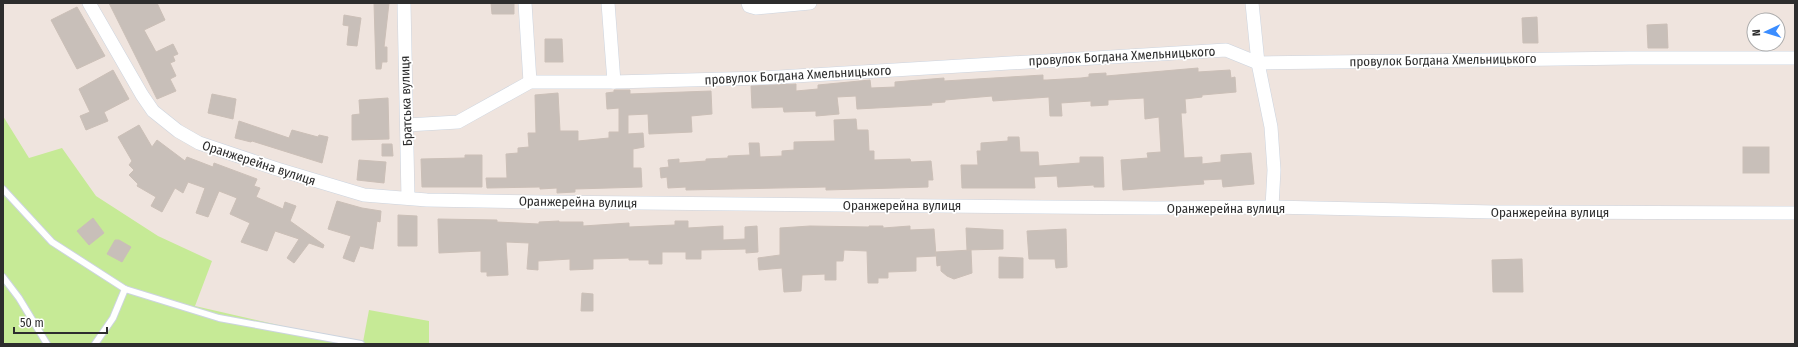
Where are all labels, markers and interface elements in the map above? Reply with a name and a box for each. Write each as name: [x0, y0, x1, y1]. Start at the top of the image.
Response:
north arrow: [1746, 12, 1786, 52]
text: N: [1750, 29, 1763, 36]
street label: провулок Богдана Хмельницького: [1028, 44, 1216, 68]
street label: провулок Богдана Хмельницького: [1349, 51, 1537, 69]
street label: Братська вулиця: [397, 55, 415, 147]
street label: провулок Богдана Хмельницького: [704, 63, 892, 87]
street label: Оранжерейна вулиця: [200, 138, 318, 188]
street label: Оранжерейна вулиця: [519, 193, 637, 211]
street label: Оранжерейна вулиця: [843, 198, 961, 213]
street label: Оранжерейна вулиця: [1167, 201, 1285, 216]
street label: Оранжерейна вулиця: [1491, 205, 1609, 220]
scale bar: [14, 309, 107, 335]
text: 50 m: [20, 316, 44, 330]

